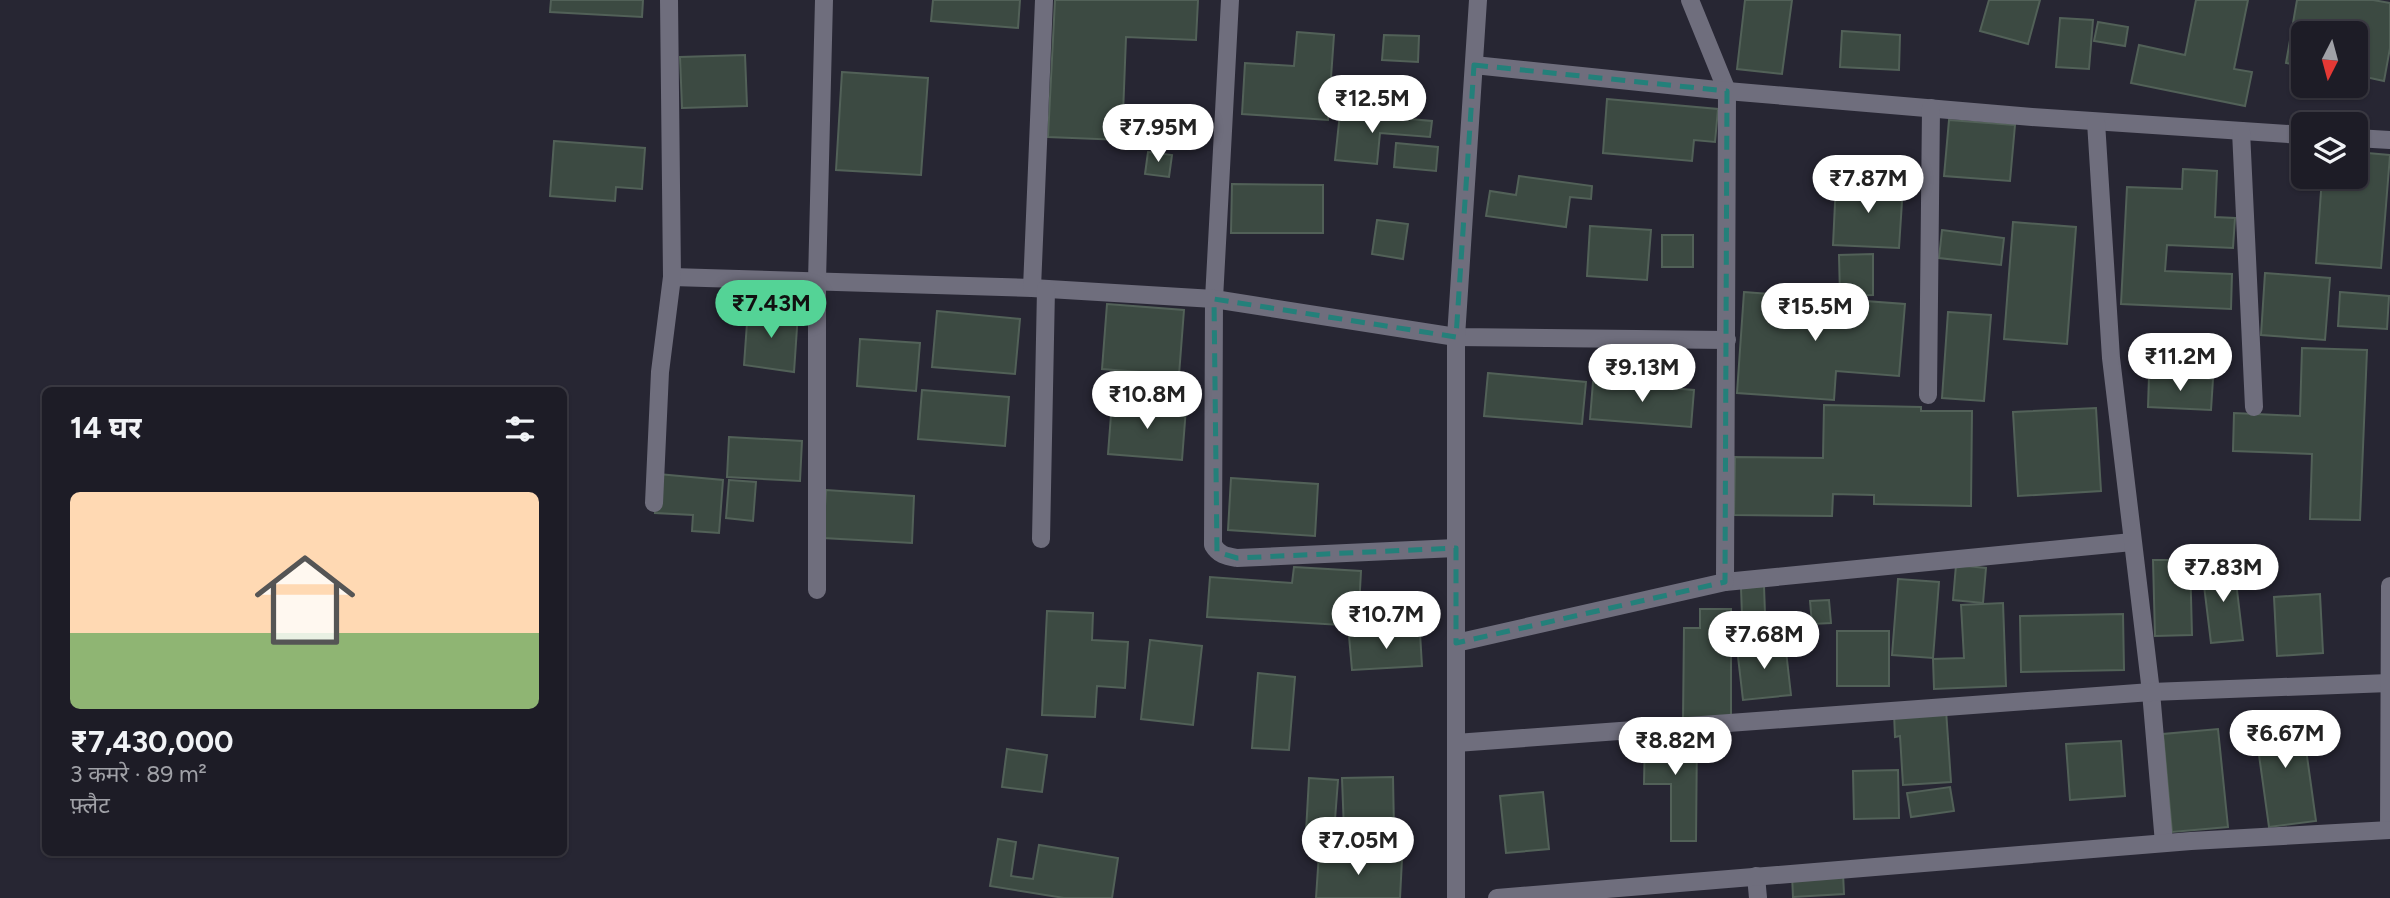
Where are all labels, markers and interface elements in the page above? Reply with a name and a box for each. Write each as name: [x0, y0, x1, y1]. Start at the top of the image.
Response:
north arrow: [2291, 21, 2368, 98]
map controls: [2291, 21, 2368, 189]
pin: ₹12.5M: [1315, 76, 1429, 135]
text: ₹12.5M: [1334, 84, 1410, 112]
pin: ₹7.95M: [1101, 104, 1215, 164]
button: layers: [2291, 112, 2368, 189]
text: ₹7.95M: [1119, 113, 1197, 141]
pin: ₹7.87M: [1811, 156, 1925, 215]
text: ₹7.87M: [1829, 164, 1907, 192]
pin: ₹7.43M: [714, 280, 828, 340]
pin: ₹15.5M: [1758, 284, 1872, 343]
text: ₹7.43M: [731, 289, 811, 317]
text: ₹15.5M: [1777, 292, 1853, 320]
pin: ₹11.2M: [2123, 334, 2237, 393]
text: ₹11.2M: [2144, 342, 2216, 370]
pin: ₹9.13M: [1585, 344, 1699, 404]
text: ₹9.13M: [1604, 353, 1680, 381]
pin: ₹10.8M: [1090, 372, 1204, 431]
text: ₹10.8M: [1108, 380, 1186, 408]
text: 14 घर: [70, 409, 141, 446]
icon: filters: [501, 410, 539, 448]
icon: home: [242, 537, 368, 663]
pin: ₹7.83M: [2166, 544, 2280, 604]
text: ₹7.83M: [2184, 553, 2262, 581]
pin: ₹10.7M: [1329, 592, 1443, 651]
text: ₹10.7M: [1348, 600, 1424, 628]
pin: ₹7.68M: [1707, 612, 1821, 671]
text: ₹7.68M: [1724, 620, 1804, 648]
pin: ₹6.67M: [2228, 710, 2342, 770]
pin: ₹8.82M: [1618, 718, 1732, 777]
text: ₹6.67M: [2246, 719, 2324, 747]
text: ₹7,430,000: [70, 723, 234, 760]
text: ₹8.82M: [1635, 726, 1715, 754]
text: 3 कमरे · 89 m²: [70, 760, 207, 788]
text: फ़्लैट: [70, 791, 110, 819]
pin: ₹7.05M: [1301, 818, 1415, 877]
text: ₹7.05M: [1318, 826, 1398, 854]

